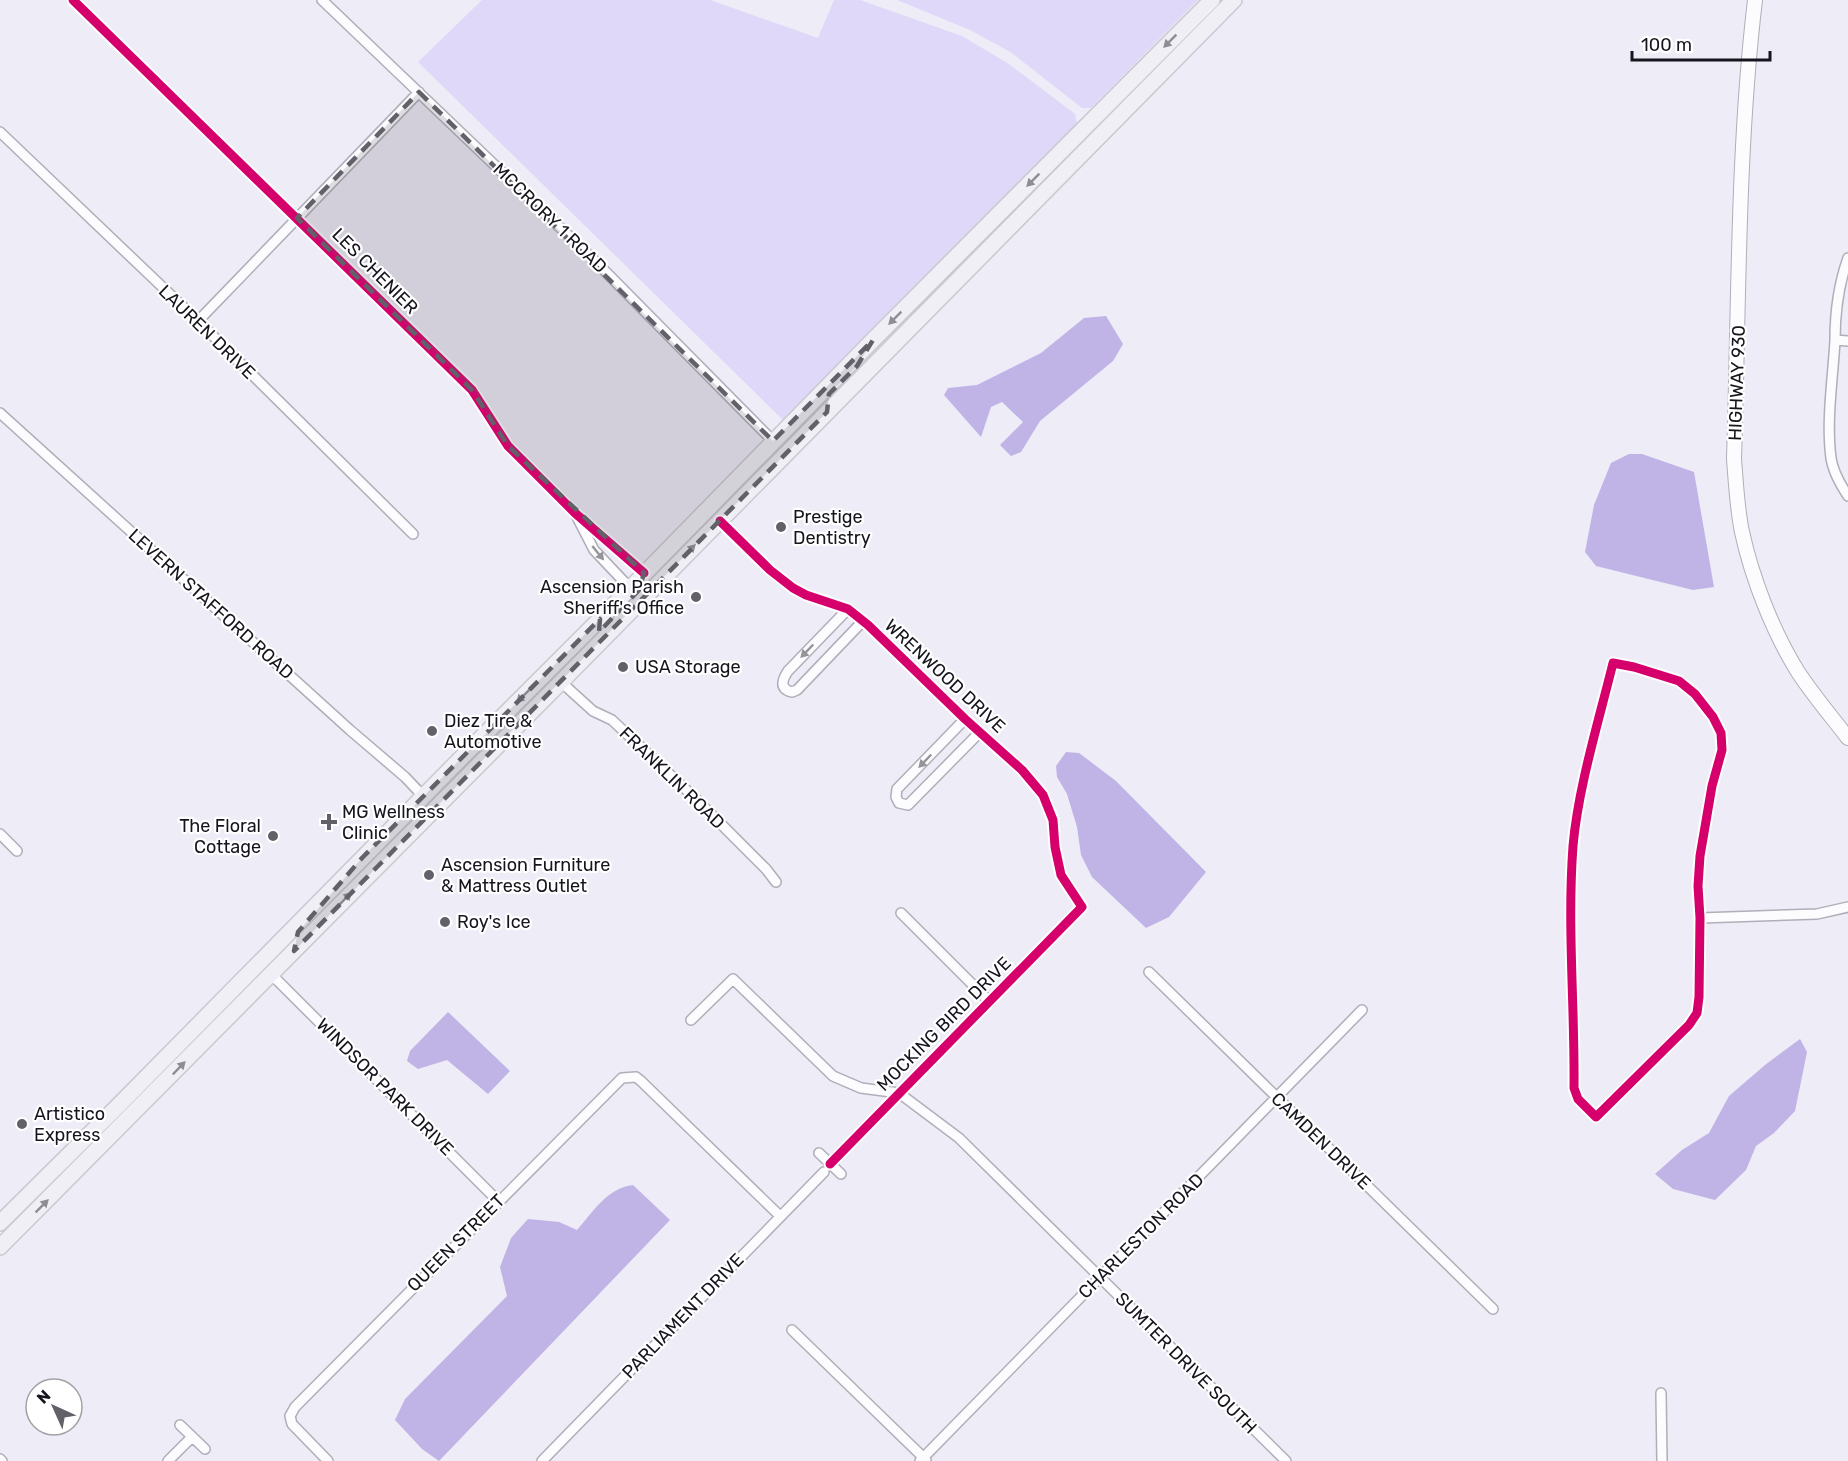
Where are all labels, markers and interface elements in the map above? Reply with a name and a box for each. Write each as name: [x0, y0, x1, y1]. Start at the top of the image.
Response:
scale bar: [1632, 24, 1770, 62]
one-way arrow: [1164, 34, 1178, 48]
text: 100 m: [1641, 34, 1692, 56]
street label: MCCRORY 1 ROAD: [489, 158, 611, 278]
one-way arrow: [1026, 172, 1040, 186]
street label: LES CHENIER: [327, 223, 423, 319]
street label: LAUREN DRIVE: [154, 280, 260, 384]
one-way arrow: [888, 310, 902, 325]
street label: HIGHWAY 930: [1724, 325, 1750, 441]
place label: Prestige Dentistry: [793, 506, 871, 549]
marker: Prestige Dentistry: [774, 520, 788, 534]
street label: LEVERN STAFFORD ROAD: [124, 524, 298, 684]
one-way arrow: [591, 545, 604, 561]
one-way arrow: [682, 545, 696, 559]
place label: Ascension Parish Sheriff's Office: [540, 576, 684, 619]
marker: Ascension Parish Sheriff's Office: [689, 590, 703, 604]
street label: WRENWOOD DRIVE: [880, 614, 1010, 738]
one-way arrow: [801, 644, 815, 658]
place label: USA Storage: [635, 656, 741, 678]
marker: USA Storage: [616, 660, 630, 674]
one-way arrow: [516, 689, 530, 703]
place label: Diez Tire & Automotive: [444, 710, 542, 753]
street label: FRANKLIN ROAD: [615, 722, 729, 834]
marker: Diez Tire & Automotive: [425, 724, 439, 738]
one-way arrow: [918, 754, 932, 768]
place label: MG Wellness Clinic: [342, 801, 445, 844]
marker: MG Wellness Clinic: [320, 813, 338, 831]
place label: The Floral Cottage: [179, 815, 261, 858]
marker: The Floral Cottage: [266, 829, 280, 843]
place label: Ascension Furniture & Mattress Outlet: [441, 854, 610, 897]
marker: Ascension Furniture & Mattress Outlet: [422, 868, 436, 882]
one-way arrow: [338, 891, 352, 906]
place label: Roy's Ice: [457, 911, 531, 933]
marker: Roy's Ice: [438, 915, 452, 929]
street label: MOCKING BIRD DRIVE: [872, 952, 1016, 1096]
street label: WINDSOR PARK DRIVE: [312, 1014, 458, 1160]
one-way arrow: [172, 1060, 186, 1075]
street label: CAMDEN DRIVE: [1267, 1088, 1375, 1194]
place label: Artistico Express: [34, 1103, 105, 1146]
marker: Artistico Express: [15, 1117, 29, 1131]
street label: CHARLESTON ROAD: [1074, 1169, 1208, 1303]
street label: QUEEN STREET: [403, 1190, 509, 1296]
one-way arrow: [34, 1199, 49, 1213]
street label: PARLIAMENT DRIVE: [618, 1249, 748, 1383]
street label: SUMTER DRIVE SOUTH: [1111, 1288, 1261, 1438]
north arrow: [24, 1377, 84, 1437]
text: N: [33, 1386, 55, 1408]

